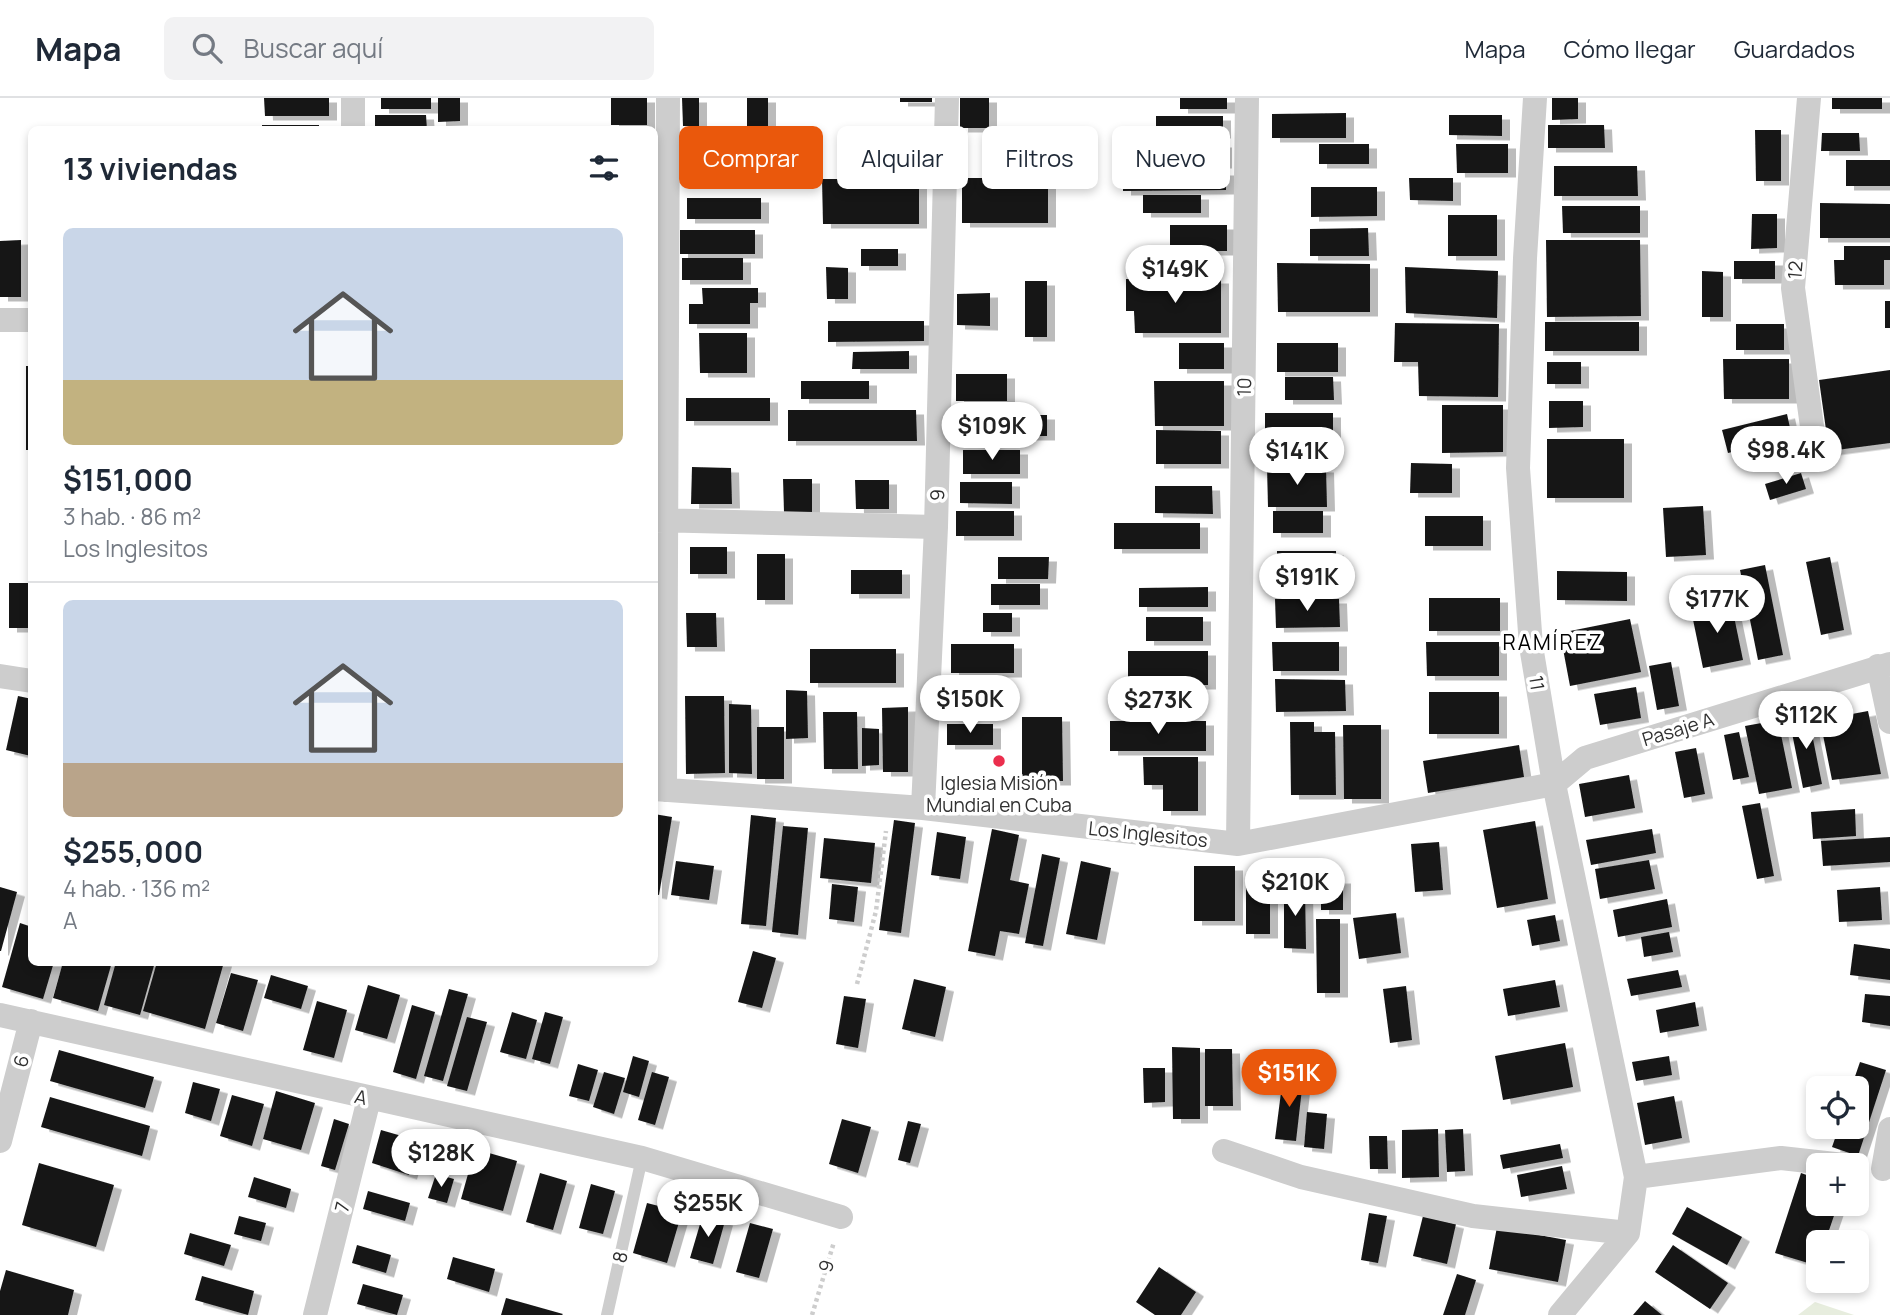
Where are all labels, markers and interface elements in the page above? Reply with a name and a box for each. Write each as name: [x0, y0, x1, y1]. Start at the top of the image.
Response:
search box: [164, 17, 654, 80]
text: Mapa: [35, 26, 122, 71]
icon: search: [188, 29, 226, 67]
text: Buscar aquí: [244, 30, 383, 66]
text: Mapa: [1465, 32, 1526, 65]
text: Cómo llegar: [1564, 32, 1696, 65]
text: Guardados: [1734, 32, 1855, 65]
chip: Comprar: [679, 126, 823, 189]
chip: Alquilar: [837, 126, 968, 189]
chip: Filtros: [982, 126, 1098, 189]
chip: Nuevo: [1112, 126, 1230, 189]
text: 13 viviendas: [63, 148, 238, 189]
icon: filters: [585, 149, 623, 187]
pin: $149K: [1126, 246, 1224, 305]
text: $149K: [1141, 252, 1209, 284]
street label: 12: [1781, 260, 1809, 280]
icon: home: [280, 273, 406, 399]
street label: 10: [1231, 377, 1257, 397]
pin: $109K: [943, 402, 1041, 462]
text: $109K: [958, 409, 1026, 441]
pin: $98.4K: [1729, 426, 1843, 486]
pin: $141K: [1248, 428, 1346, 487]
text: $98.4K: [1747, 433, 1825, 465]
text: $141K: [1265, 434, 1329, 466]
text: $151,000: [63, 459, 193, 500]
street label: 9: [924, 489, 950, 501]
text: 3 hab. · 86 m²: [63, 500, 201, 532]
text: Los Inglesitos: [63, 532, 208, 564]
pin: $191K: [1258, 554, 1356, 613]
text: $191K: [1275, 560, 1339, 592]
pin: $177K: [1668, 575, 1766, 635]
text: $177K: [1685, 582, 1749, 614]
district label: RAMÍREZ: [1502, 628, 1604, 656]
icon: home: [280, 645, 406, 771]
street label: 11: [1523, 674, 1551, 692]
pin: $150K: [921, 676, 1019, 735]
pin: $273K: [1109, 676, 1207, 736]
text: $150K: [936, 682, 1004, 714]
text: $273K: [1124, 683, 1192, 715]
pin: $112K: [1757, 692, 1855, 751]
text: $112K: [1774, 698, 1838, 730]
street label: Pasaje A: [1639, 706, 1717, 752]
marker: Iglesia Misión Mundial en Cuba: [991, 753, 1007, 769]
place label: Iglesia Misión Mundial en Cuba: [926, 770, 1072, 818]
street label: Los Inglesitos: [1087, 815, 1209, 853]
text: $255,000: [63, 831, 203, 872]
pin: $210K: [1246, 858, 1344, 918]
text: $210K: [1261, 865, 1329, 897]
text: 4 hab. · 136 m²: [63, 872, 210, 904]
text: A: [63, 904, 78, 936]
pin: $151K: [1240, 1049, 1338, 1109]
street label: 6: [7, 1052, 35, 1070]
text: $151K: [1258, 1056, 1320, 1088]
map controls: [1806, 1076, 1869, 1293]
button: locate: [1806, 1076, 1869, 1139]
street label: A: [352, 1083, 370, 1111]
pin: $128K: [392, 1130, 490, 1189]
text: $128K: [407, 1136, 475, 1168]
button: +: [1806, 1153, 1869, 1216]
pin: $255K: [659, 1180, 757, 1239]
text: $255K: [673, 1186, 743, 1218]
street label: 7: [328, 1199, 356, 1215]
button: −: [1806, 1230, 1869, 1293]
street label: 8: [606, 1249, 634, 1265]
street label: 9: [812, 1257, 840, 1275]

